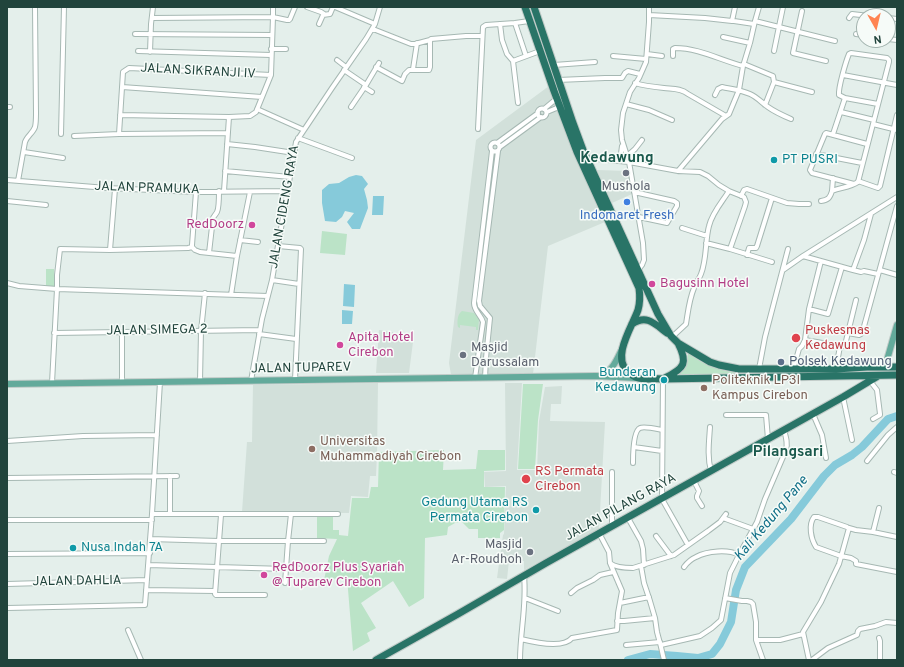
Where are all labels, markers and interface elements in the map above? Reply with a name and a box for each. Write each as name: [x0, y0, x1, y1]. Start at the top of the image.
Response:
north arrow: [856, 8, 896, 48]
text: N: [873, 31, 882, 46]
street label: JALAN SIKRANJI IV: [140, 61, 256, 83]
street label: JALAN CIDENG RAYA: [266, 144, 304, 270]
district label: Kedawung: [580, 150, 654, 168]
place label: PT PUSRI: [782, 152, 838, 168]
marker: PT PUSRI: [769, 155, 779, 165]
marker: Mushola: [621, 168, 631, 178]
street label: JALAN PRAMUKA: [94, 179, 200, 199]
place label: Mushola: [602, 179, 650, 195]
marker: Indomaret Fresh: [622, 197, 632, 207]
place label: Indomaret Fresh: [580, 208, 674, 224]
place label: RedDoorz: [186, 217, 244, 233]
marker: RedDoorz: [247, 220, 257, 230]
place label: Bagusinn Hotel: [660, 276, 749, 292]
marker: Bagusinn Hotel: [647, 279, 657, 289]
street label: JALAN SIMEGA 2: [106, 322, 208, 340]
place label: Puskesmas Kedawung: [805, 323, 870, 354]
place label: Apita Hotel Cirebon: [348, 330, 414, 361]
marker: Puskesmas Kedawung: [790, 332, 802, 344]
marker: Apita Hotel Cirebon: [335, 340, 345, 350]
place label: Masjid Darussalam: [471, 340, 539, 371]
marker: Masjid Darussalam: [458, 350, 468, 360]
place label: Polsek Kedawung: [789, 354, 892, 370]
marker: Polsek Kedawung: [776, 357, 786, 367]
street label: JALAN TUPAREV: [251, 360, 351, 378]
place label: Bunderan Kedawung: [595, 365, 656, 396]
place label: Politeknik LP3I Kampus Cirebon: [712, 373, 808, 404]
marker: Bunderan Kedawung: [659, 375, 669, 385]
marker: Politeknik LP3I Kampus Cirebon: [699, 383, 709, 393]
place label: Universitas Muhammadiyah Cirebon: [320, 434, 461, 465]
marker: Universitas Muhammadiyah Cirebon: [307, 444, 317, 454]
district label: Pilangsari: [753, 444, 823, 462]
place label: RS Permata Cirebon: [535, 464, 604, 495]
street label: JALAN PILANG RAYA: [563, 471, 679, 545]
marker: RS Permata Cirebon: [520, 473, 532, 485]
water label: Kali Kedung Pane: [732, 473, 812, 565]
place label: Gedung Utama RS Permata Cirebon: [421, 495, 528, 526]
marker: Gedung Utama RS Permata Cirebon: [531, 505, 541, 515]
place label: Masjid Ar-Roudhoh: [451, 537, 522, 568]
place label: Nusa Indah 7A: [81, 540, 163, 556]
marker: Nusa Indah 7A: [68, 543, 78, 553]
marker: Masjid Ar-Roudhoh: [525, 547, 535, 557]
place label: RedDoorz Plus Syariah @ Tuparev Cirebon: [272, 560, 404, 591]
marker: RedDoorz Plus Syariah @ Tuparev Cirebon: [259, 570, 269, 580]
street label: JALAN DAHLIA: [32, 573, 122, 591]

